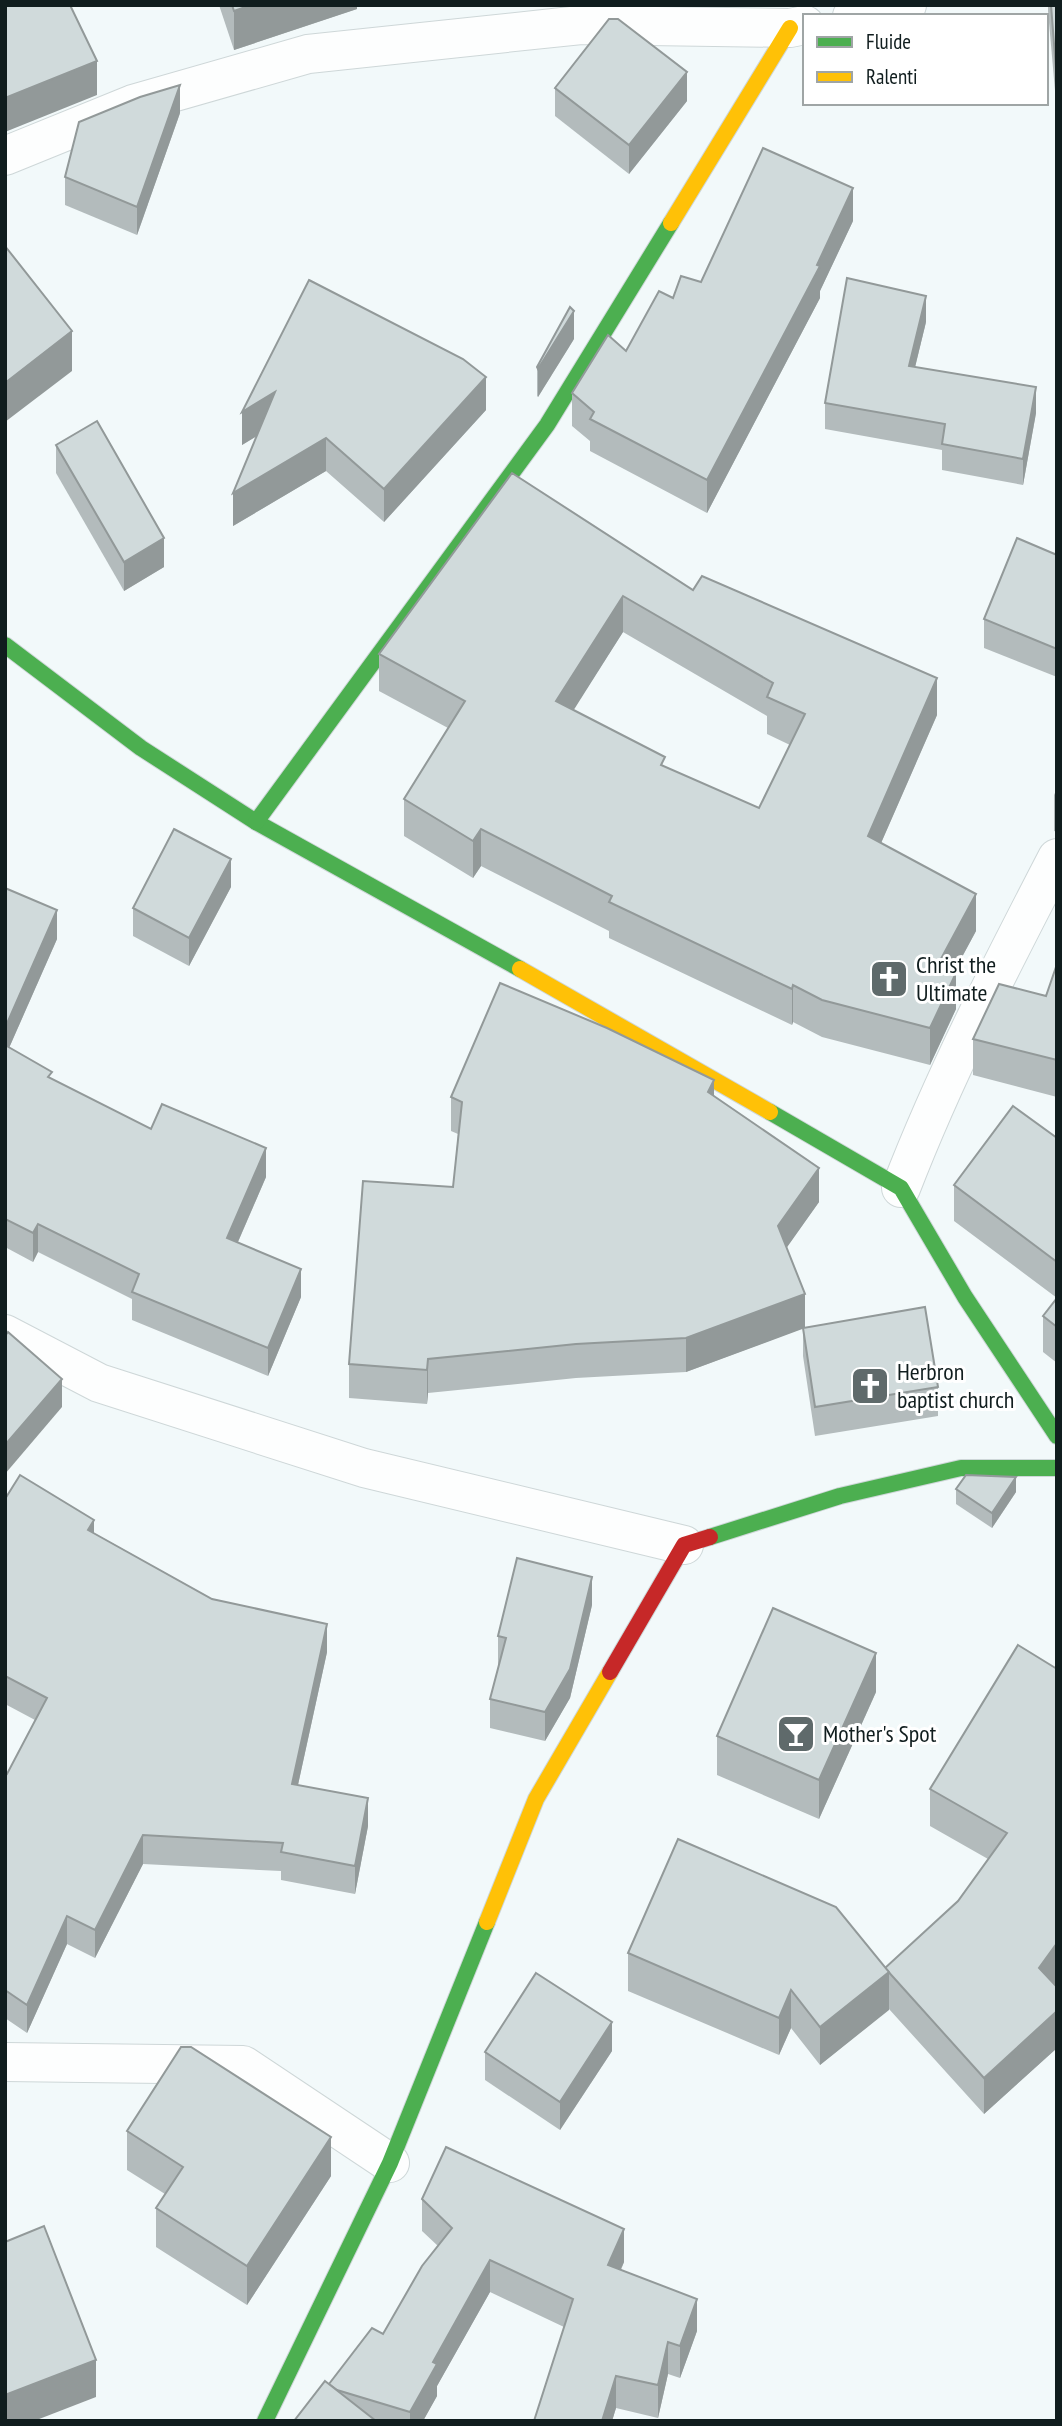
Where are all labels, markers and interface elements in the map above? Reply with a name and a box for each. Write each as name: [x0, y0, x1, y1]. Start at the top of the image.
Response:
legend: [803, 14, 1048, 105]
text: Fluide: [866, 28, 911, 55]
text: Ralenti: [866, 63, 918, 90]
place label: Christ the Ultimate: [916, 949, 996, 1008]
church icon: Christ the Ultimate: [868, 958, 910, 1000]
place label: Herbron baptist church: [897, 1356, 1014, 1415]
church icon: Herbron baptist church: [849, 1365, 891, 1407]
bar icon: Mother's Spot: [775, 1713, 817, 1755]
place label: Mother's Spot: [823, 1718, 937, 1749]

